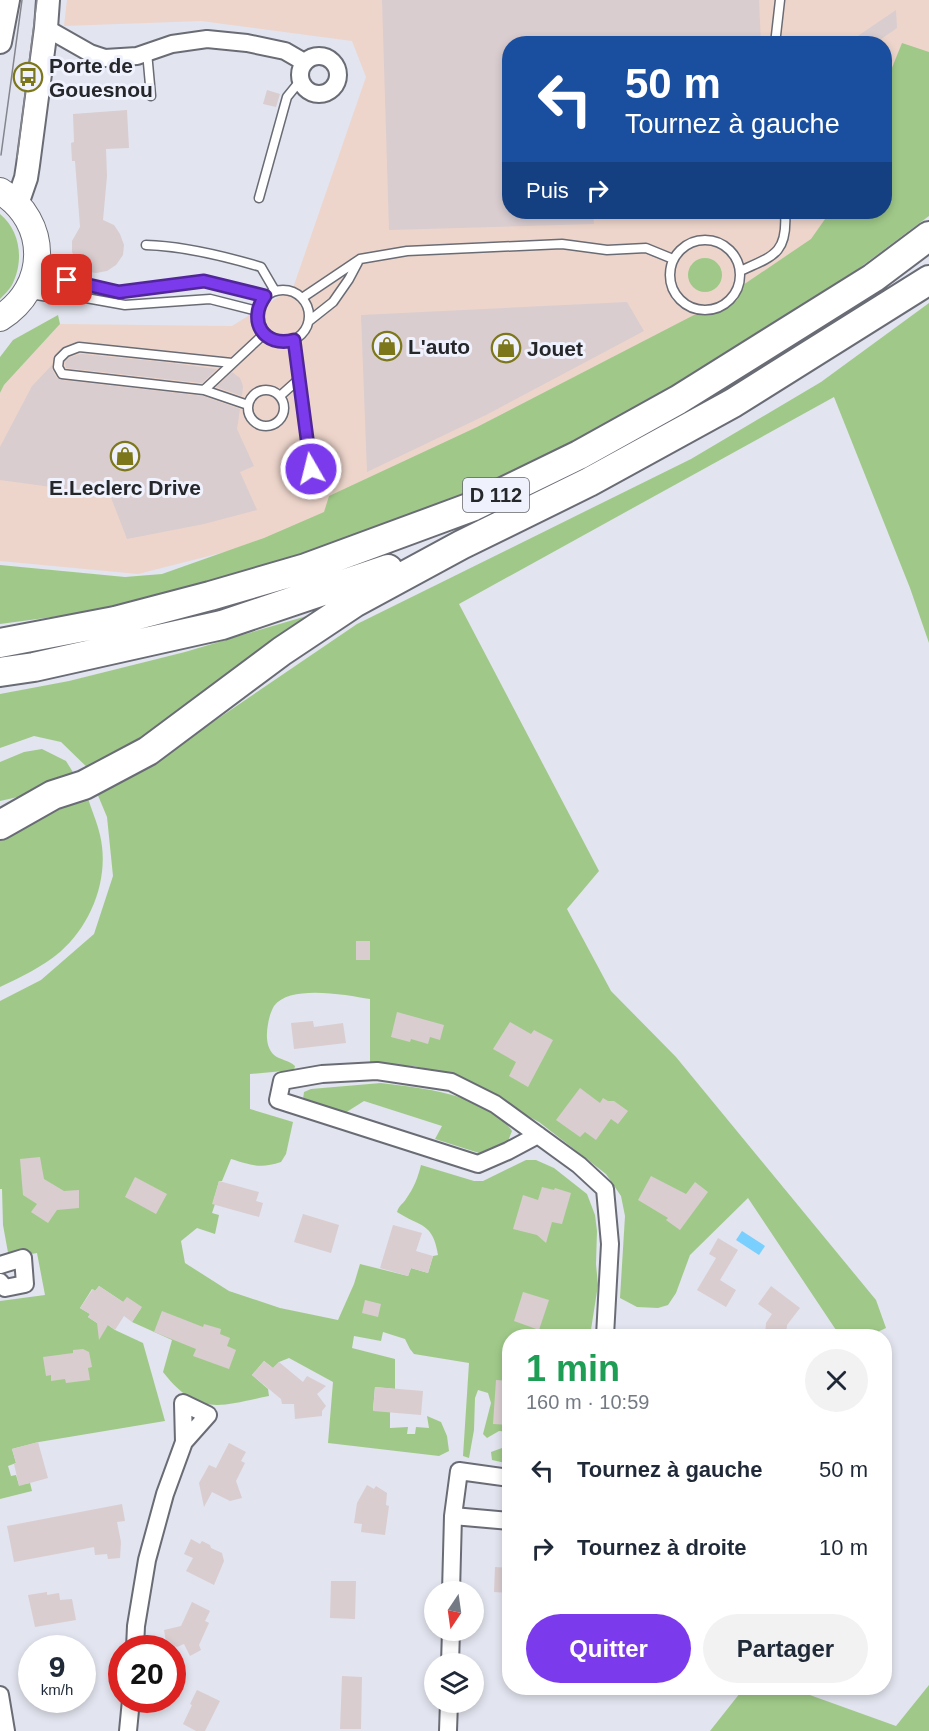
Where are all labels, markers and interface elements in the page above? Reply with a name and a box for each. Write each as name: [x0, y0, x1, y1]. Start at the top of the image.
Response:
place label: Porte de Gouesnou: [49, 54, 153, 101]
icon: left: [526, 60, 604, 138]
text: 50 m: [625, 60, 721, 107]
bus stop icon: Porte de Gouesnou: [12, 61, 44, 93]
text: Tournez à gauche: [625, 109, 840, 139]
icon: right: [581, 174, 614, 207]
text: Puis: [526, 178, 569, 203]
pin: [41, 254, 92, 305]
icon: arrive: [50, 263, 83, 296]
shop icon: L'auto: [371, 330, 403, 362]
shop icon: Jouet: [490, 332, 522, 364]
place label: L'auto: [408, 335, 470, 358]
place label: Jouet: [527, 337, 583, 360]
position arrow: [279, 437, 343, 501]
shop icon: E.Leclerc Drive: [109, 440, 141, 472]
place label: E.Leclerc Drive: [49, 476, 201, 499]
road number: D 112: [463, 478, 529, 512]
text: 1 min: [526, 1348, 620, 1389]
button: close: [805, 1349, 868, 1412]
text: 160 m · 10:59: [526, 1391, 649, 1413]
icon: left: [526, 1454, 559, 1487]
text: Tournez à gauche: [577, 1457, 762, 1482]
text: 50 m: [819, 1457, 868, 1482]
icon: right: [526, 1532, 559, 1565]
text: Tournez à droite: [577, 1535, 747, 1560]
text: 10 m: [819, 1535, 868, 1560]
north arrow: [424, 1581, 484, 1641]
map controls: [424, 1581, 484, 1713]
button: Quitter: [526, 1614, 691, 1683]
button: Partager: [703, 1614, 868, 1683]
speed limit sign: 20: [108, 1635, 186, 1713]
text: 9: [49, 1650, 65, 1683]
button: layers: [424, 1653, 484, 1713]
text: km/h: [41, 1681, 73, 1698]

